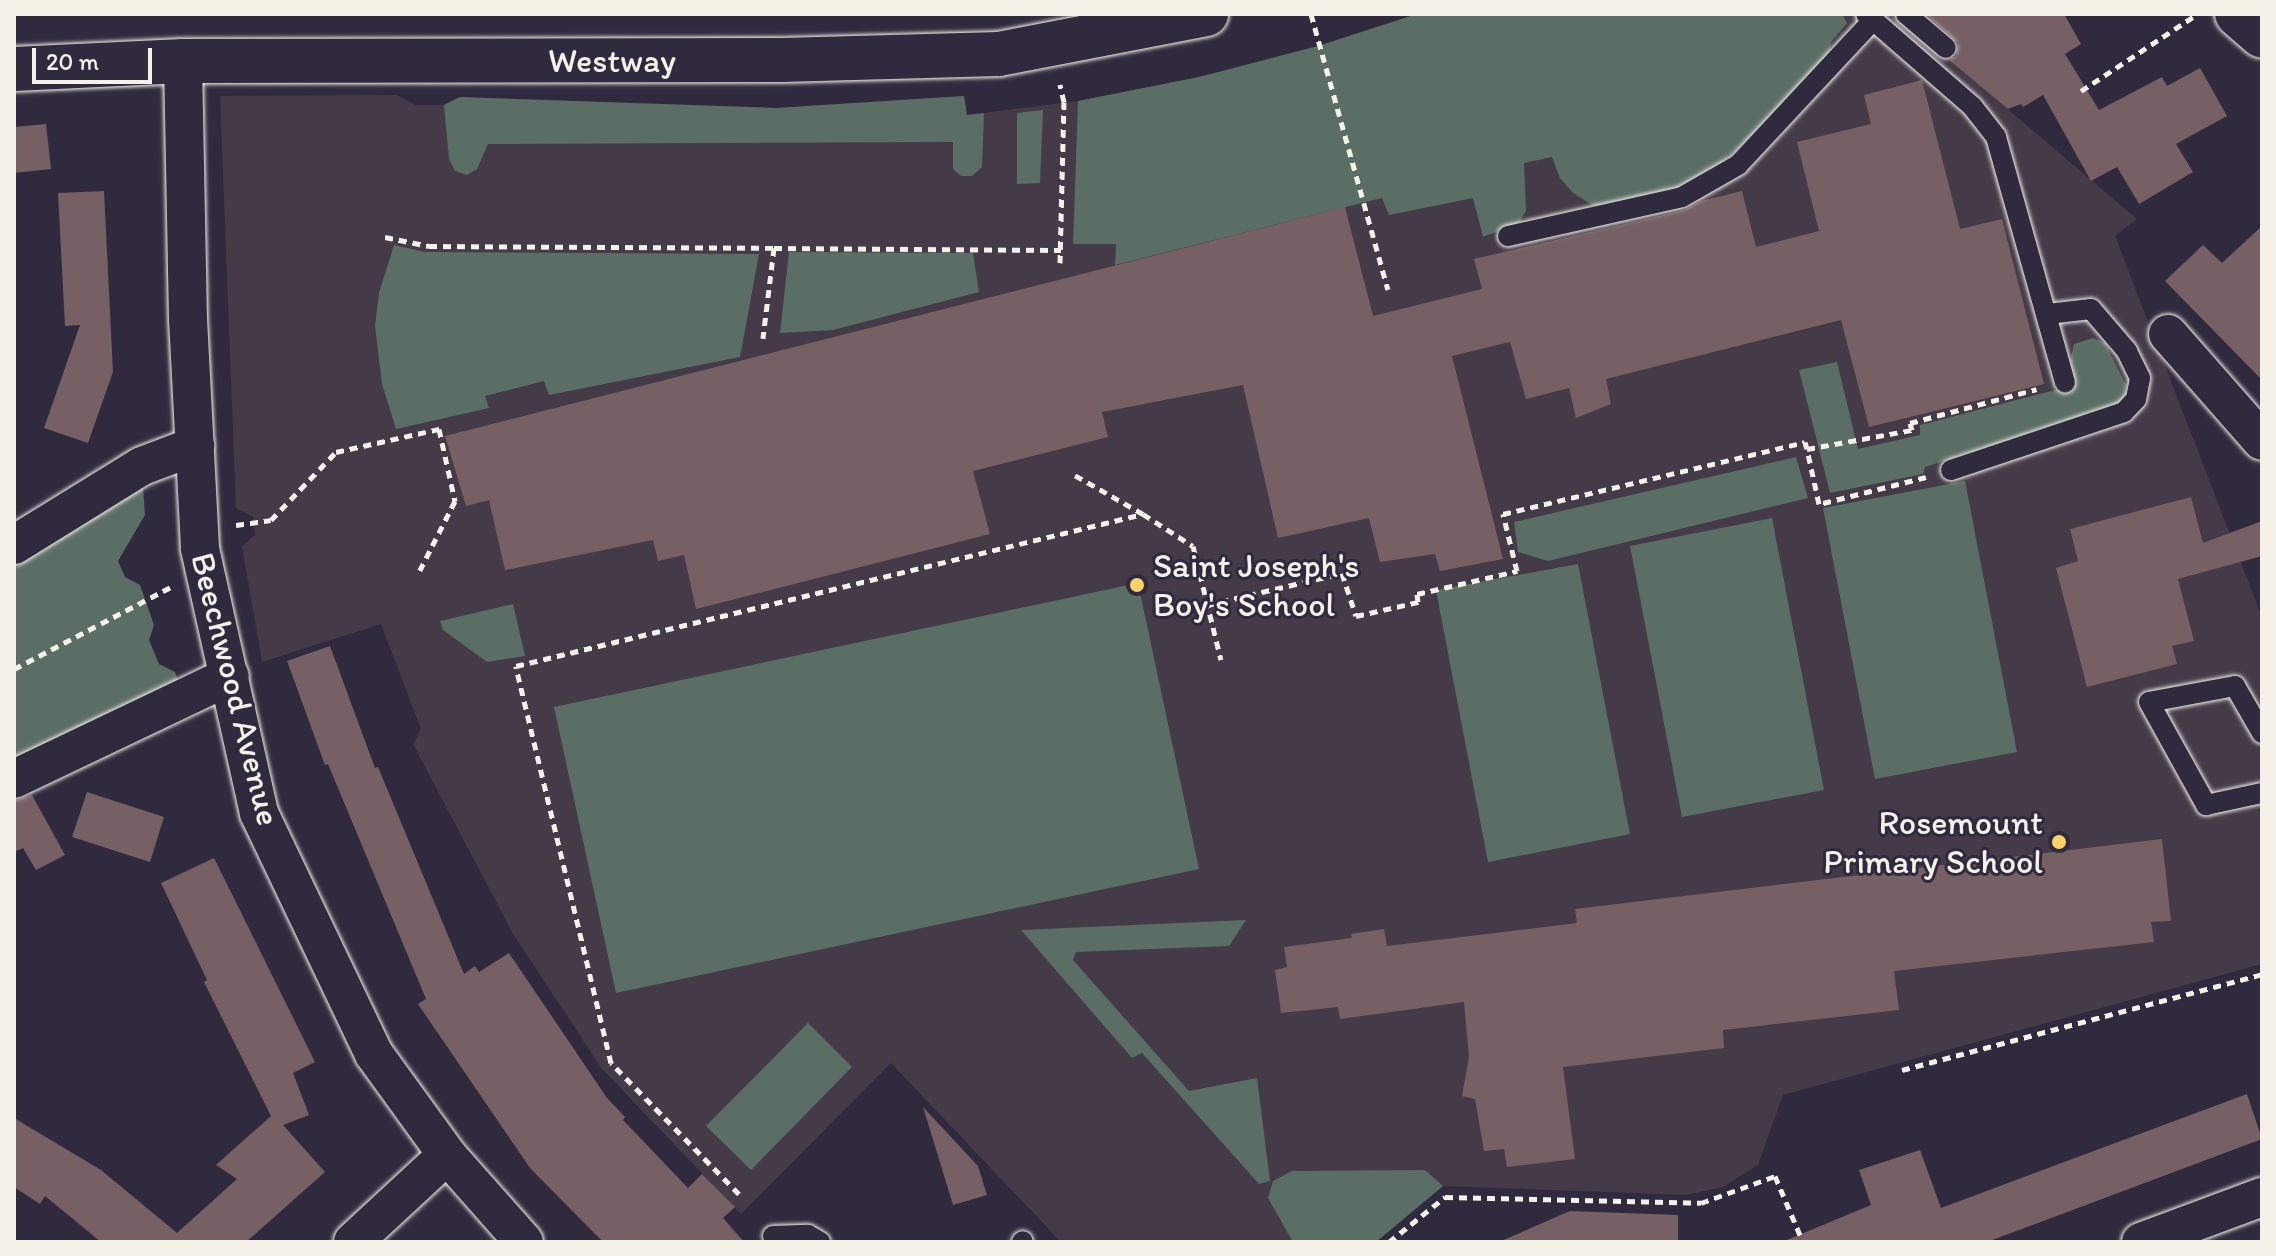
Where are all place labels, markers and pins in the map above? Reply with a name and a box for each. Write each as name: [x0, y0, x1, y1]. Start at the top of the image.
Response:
place label: Saint Joseph's Boy's School: [1153, 545, 1359, 624]
marker: Saint Joseph's Boy's School: [1128, 576, 1146, 594]
place label: Rosemount Primary School: [1823, 802, 2043, 882]
marker: Rosemount Primary School: [2050, 833, 2068, 851]

